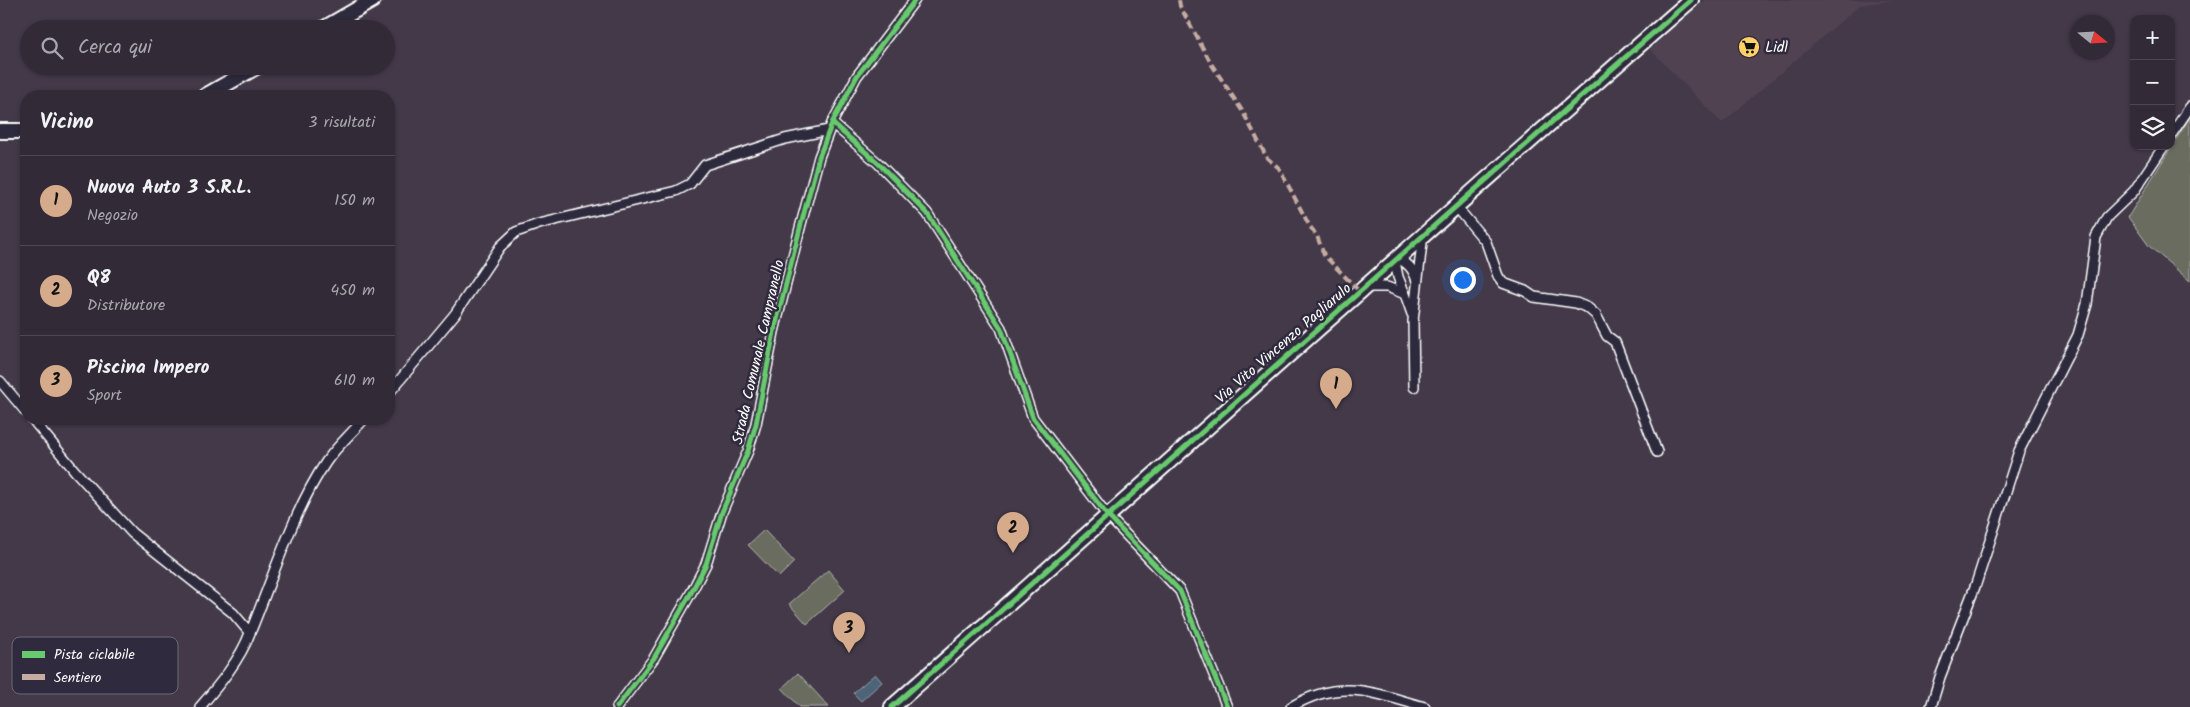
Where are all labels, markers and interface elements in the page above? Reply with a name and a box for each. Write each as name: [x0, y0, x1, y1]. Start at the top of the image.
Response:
north arrow: [2070, 15, 2115, 60]
map controls: [2130, 15, 2175, 150]
button: +: [2130, 15, 2175, 60]
search box: [20, 20, 395, 75]
text: Cerca qui: [78, 33, 152, 63]
icon: search: [38, 34, 66, 62]
supermarket icon: Lidl: [1737, 35, 1761, 59]
place label: Lidl: [1765, 36, 1788, 60]
button: −: [2130, 60, 2175, 105]
button: layers: [2130, 105, 2175, 150]
text: Vicino: [40, 106, 94, 139]
text: 3 risultati: [308, 110, 375, 135]
text: Nuova Auto 3 S.R.L.: [87, 173, 251, 203]
text: 1: [54, 188, 58, 213]
text: 150 m: [334, 188, 375, 213]
text: Negozio: [87, 203, 138, 228]
street label: Strada Comunale Campranello: [726, 257, 792, 447]
text: Q8: [87, 263, 111, 293]
your location: [1450, 267, 1476, 293]
street label: Via Vito Vincenzo Pagliarulo: [1210, 277, 1357, 410]
text: 2: [51, 278, 61, 303]
text: 450 m: [330, 278, 375, 303]
text: Distributore: [87, 293, 165, 318]
text: Piscina Impero: [87, 353, 209, 383]
text: 3: [52, 368, 60, 393]
text: 610 m: [334, 368, 375, 393]
pin: 1: [1320, 368, 1352, 409]
text: Sport: [87, 383, 122, 408]
pin: 2: [997, 512, 1029, 553]
pin: 3: [833, 612, 865, 653]
legend: [12, 637, 178, 694]
text: Pista ciclabile: [54, 644, 135, 666]
text: Sentiero: [54, 667, 101, 689]

